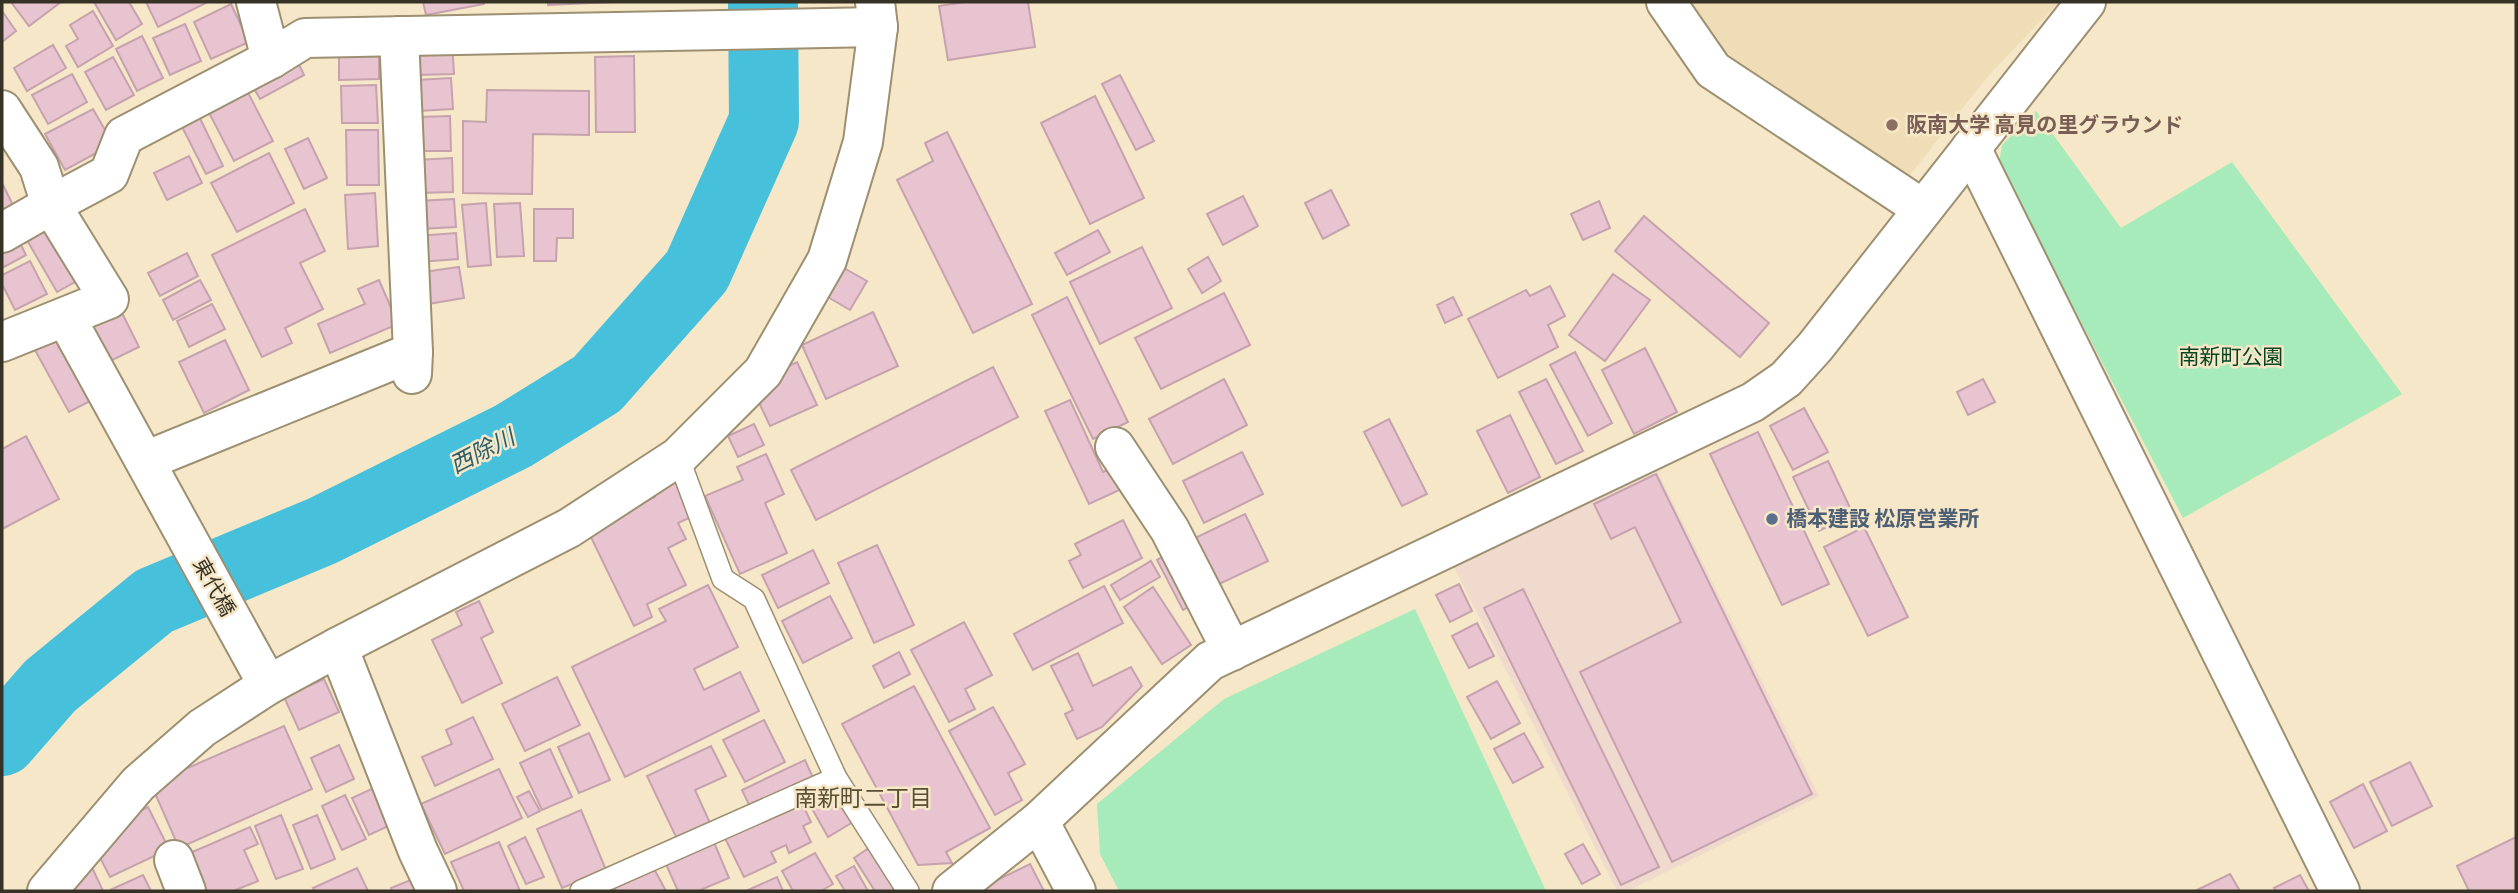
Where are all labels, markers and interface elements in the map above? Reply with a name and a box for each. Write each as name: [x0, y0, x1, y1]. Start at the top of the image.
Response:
place label: 阪南大学 高見の里グラウンド: [1906, 112, 2183, 138]
marker: 阪南大学 高見の里グラウンド: [1884, 117, 1900, 133]
park label: 南新町公園: [2179, 344, 2284, 370]
water label: 西除川: [445, 422, 522, 479]
place label: 橋本建設 松原営業所: [1786, 506, 1979, 532]
marker: 橋本建設 松原営業所: [1764, 511, 1780, 527]
street label: 東代橋: [187, 553, 241, 621]
district label: 南新町二丁目: [794, 784, 932, 812]

